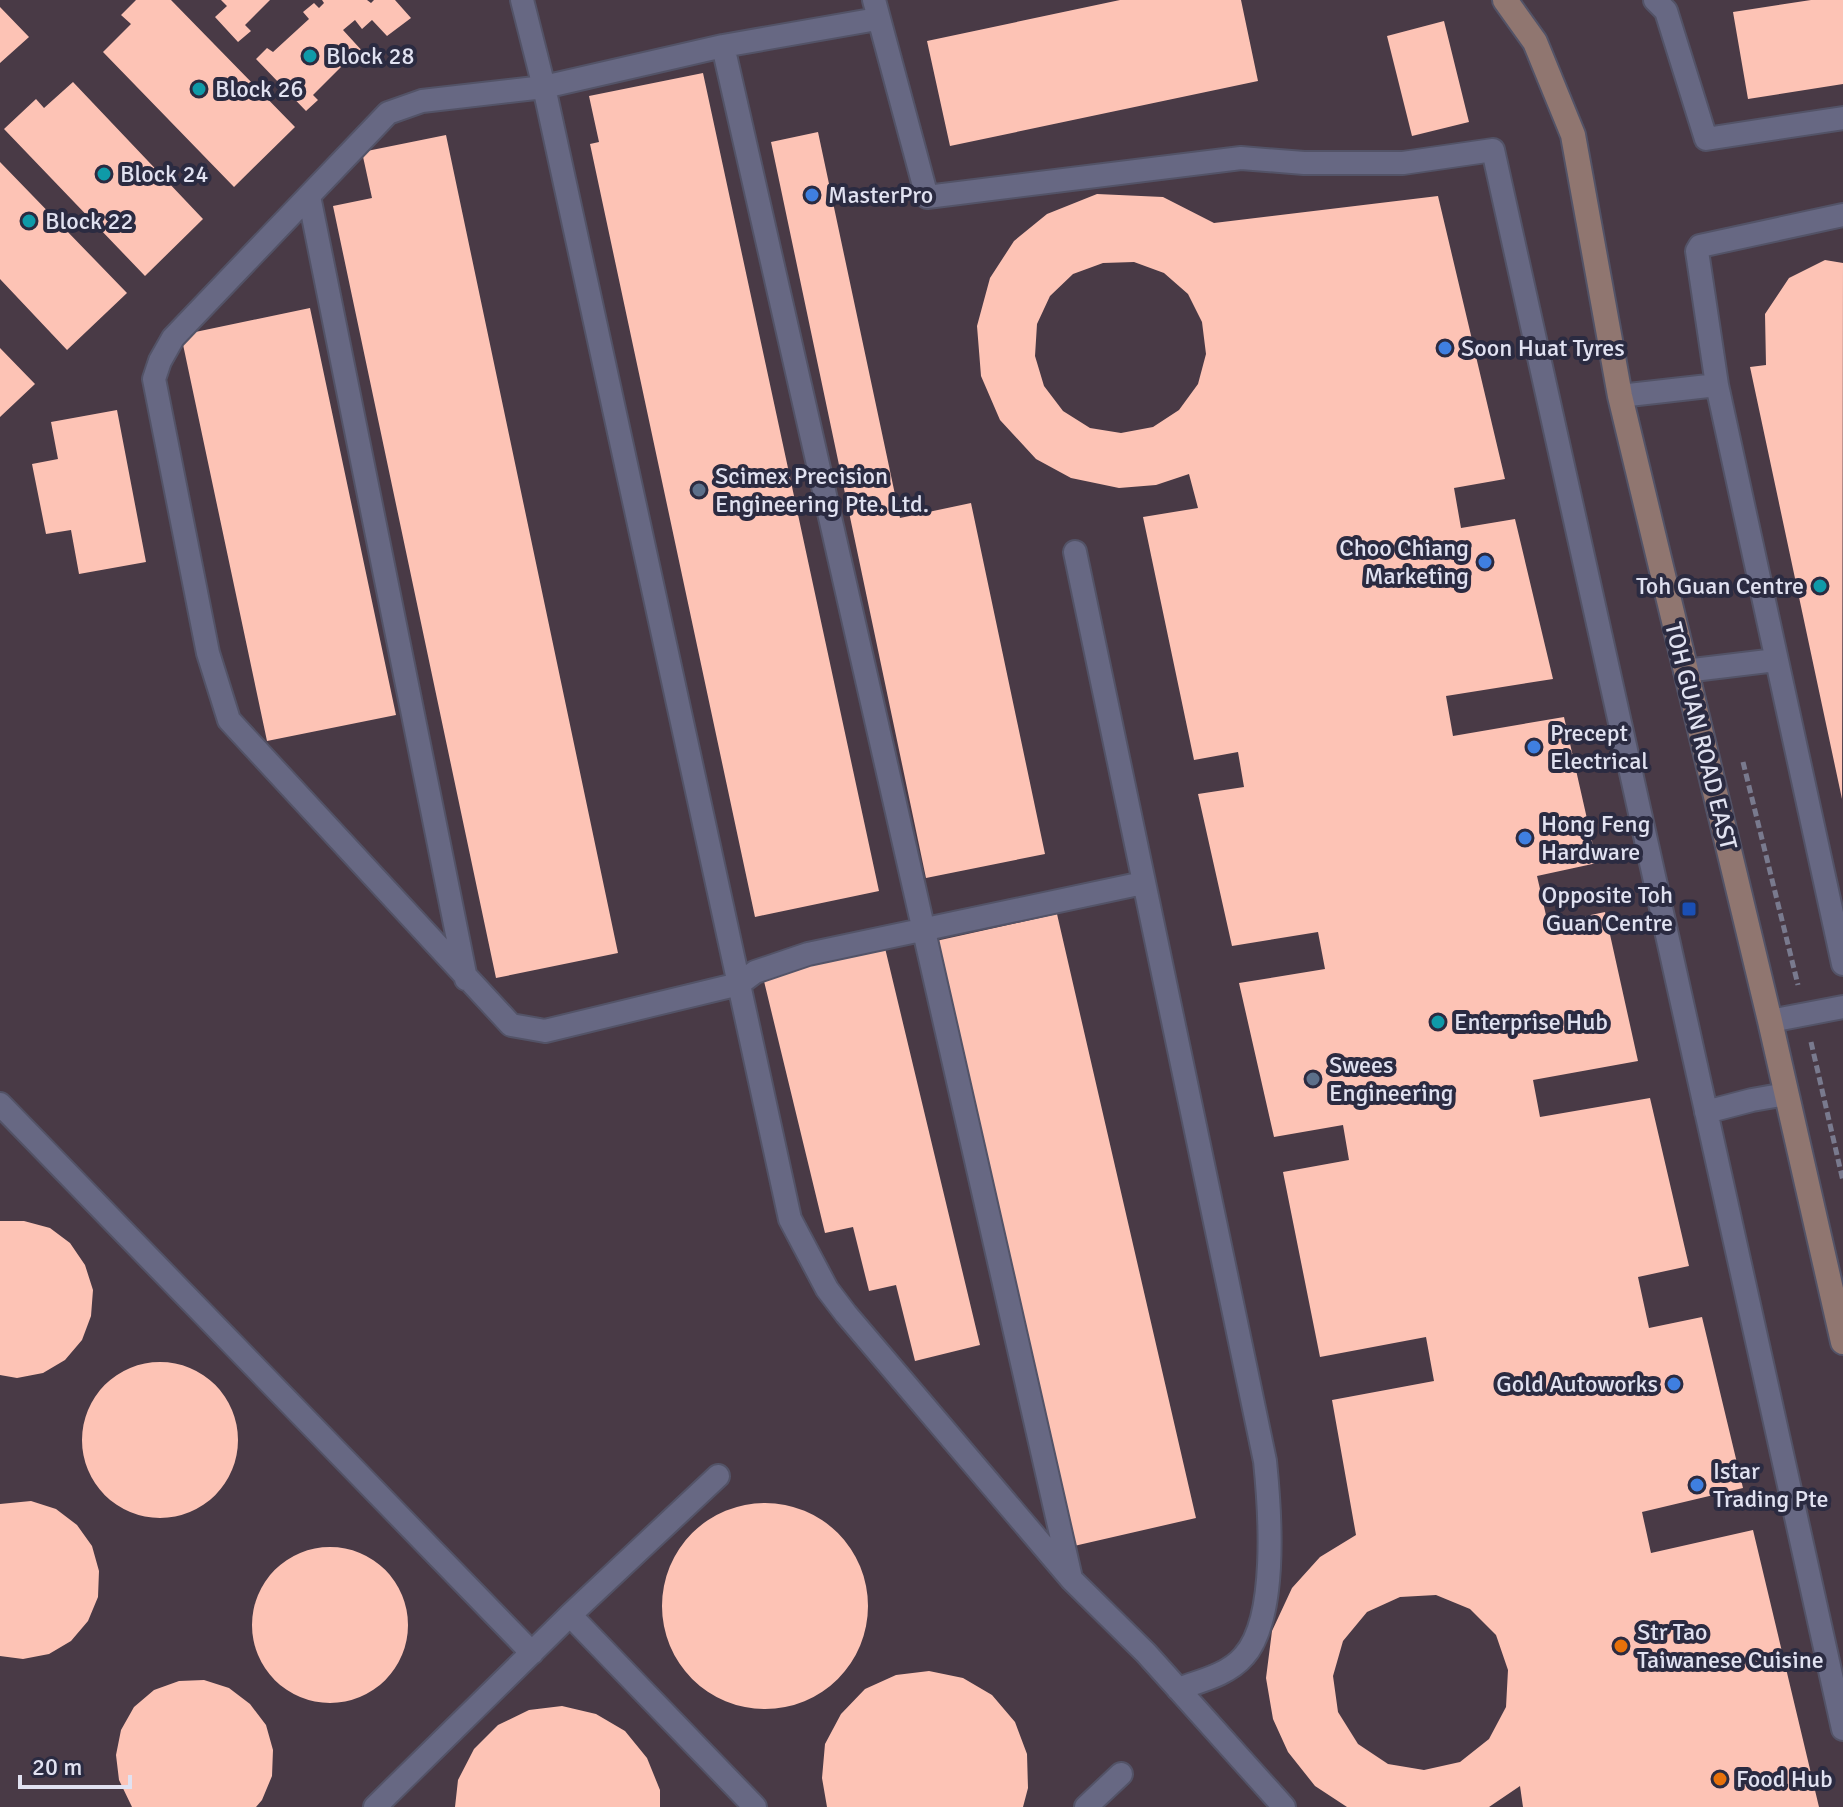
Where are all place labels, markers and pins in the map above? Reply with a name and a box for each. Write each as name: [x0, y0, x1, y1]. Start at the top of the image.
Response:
place label: Block 28: [326, 41, 414, 71]
marker: Block 28: [301, 47, 319, 65]
place label: Block 26: [215, 74, 303, 104]
marker: Block 26: [190, 80, 208, 98]
place label: Block 24: [120, 159, 208, 189]
marker: Block 24: [95, 165, 113, 183]
place label: MasterPro: [828, 180, 933, 210]
marker: MasterPro: [803, 186, 821, 204]
place label: Block 22: [45, 206, 133, 236]
marker: Block 22: [20, 212, 38, 230]
place label: Soon Huat Tyres: [1461, 333, 1625, 363]
marker: Soon Huat Tyres: [1436, 339, 1454, 357]
place label: Scimex Precision Engineering Pte. Ltd.: [715, 461, 929, 519]
marker: Scimex Precision Engineering Pte. Ltd.: [690, 481, 708, 499]
place label: Choo Chiang Marketing: [1339, 533, 1469, 591]
marker: Choo Chiang Marketing: [1476, 553, 1494, 571]
place label: Toh Guan Centre: [1636, 571, 1804, 601]
marker: Toh Guan Centre: [1811, 577, 1829, 595]
place label: Precept Electrical: [1550, 718, 1648, 776]
marker: Precept Electrical: [1525, 738, 1543, 756]
place label: Hong Feng Hardware: [1541, 809, 1650, 867]
marker: Hong Feng Hardware: [1516, 829, 1534, 847]
place label: Opposite Toh Guan Centre: [1542, 880, 1673, 938]
marker: Opposite Toh Guan Centre: [1680, 900, 1698, 918]
place label: Enterprise Hub: [1454, 1007, 1608, 1037]
marker: Enterprise Hub: [1429, 1013, 1447, 1031]
place label: Swees Engineering: [1329, 1050, 1453, 1108]
marker: Swees Engineering: [1304, 1070, 1322, 1088]
place label: Gold Autoworks: [1496, 1369, 1658, 1399]
marker: Gold Autoworks: [1665, 1375, 1683, 1393]
place label: Istar Trading Pte: [1713, 1456, 1828, 1514]
marker: Istar Trading Pte: [1688, 1476, 1706, 1494]
place label: Str Tao Taiwanese Cuisine: [1637, 1617, 1824, 1675]
marker: Str Tao Taiwanese Cuisine: [1612, 1637, 1630, 1655]
place label: Food Hub: [1736, 1764, 1833, 1794]
marker: Food Hub: [1711, 1770, 1729, 1788]

